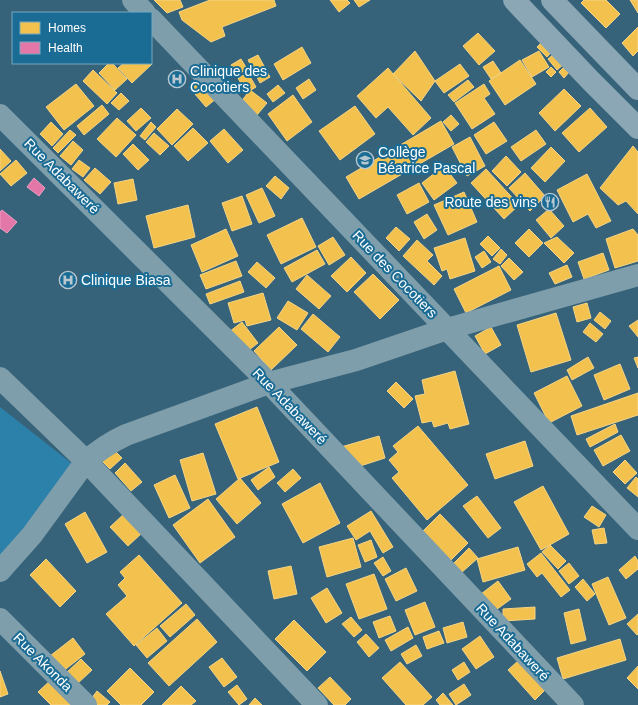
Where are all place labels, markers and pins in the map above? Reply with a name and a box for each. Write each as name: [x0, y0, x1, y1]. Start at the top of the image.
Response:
place label: Clinique des Cocotiers: [190, 63, 267, 95]
hospital icon: Clinique des Cocotiers: [167, 69, 187, 89]
place label: Collège Béatrice Pascal: [378, 144, 475, 176]
school or university icon: Collège Béatrice Pascal: [355, 150, 375, 170]
restaurant icon: Route des vins: [540, 192, 560, 212]
place label: Route des vins: [444, 194, 537, 210]
hospital icon: Clinique Biasa: [58, 270, 78, 290]
place label: Clinique Biasa: [81, 272, 171, 288]

